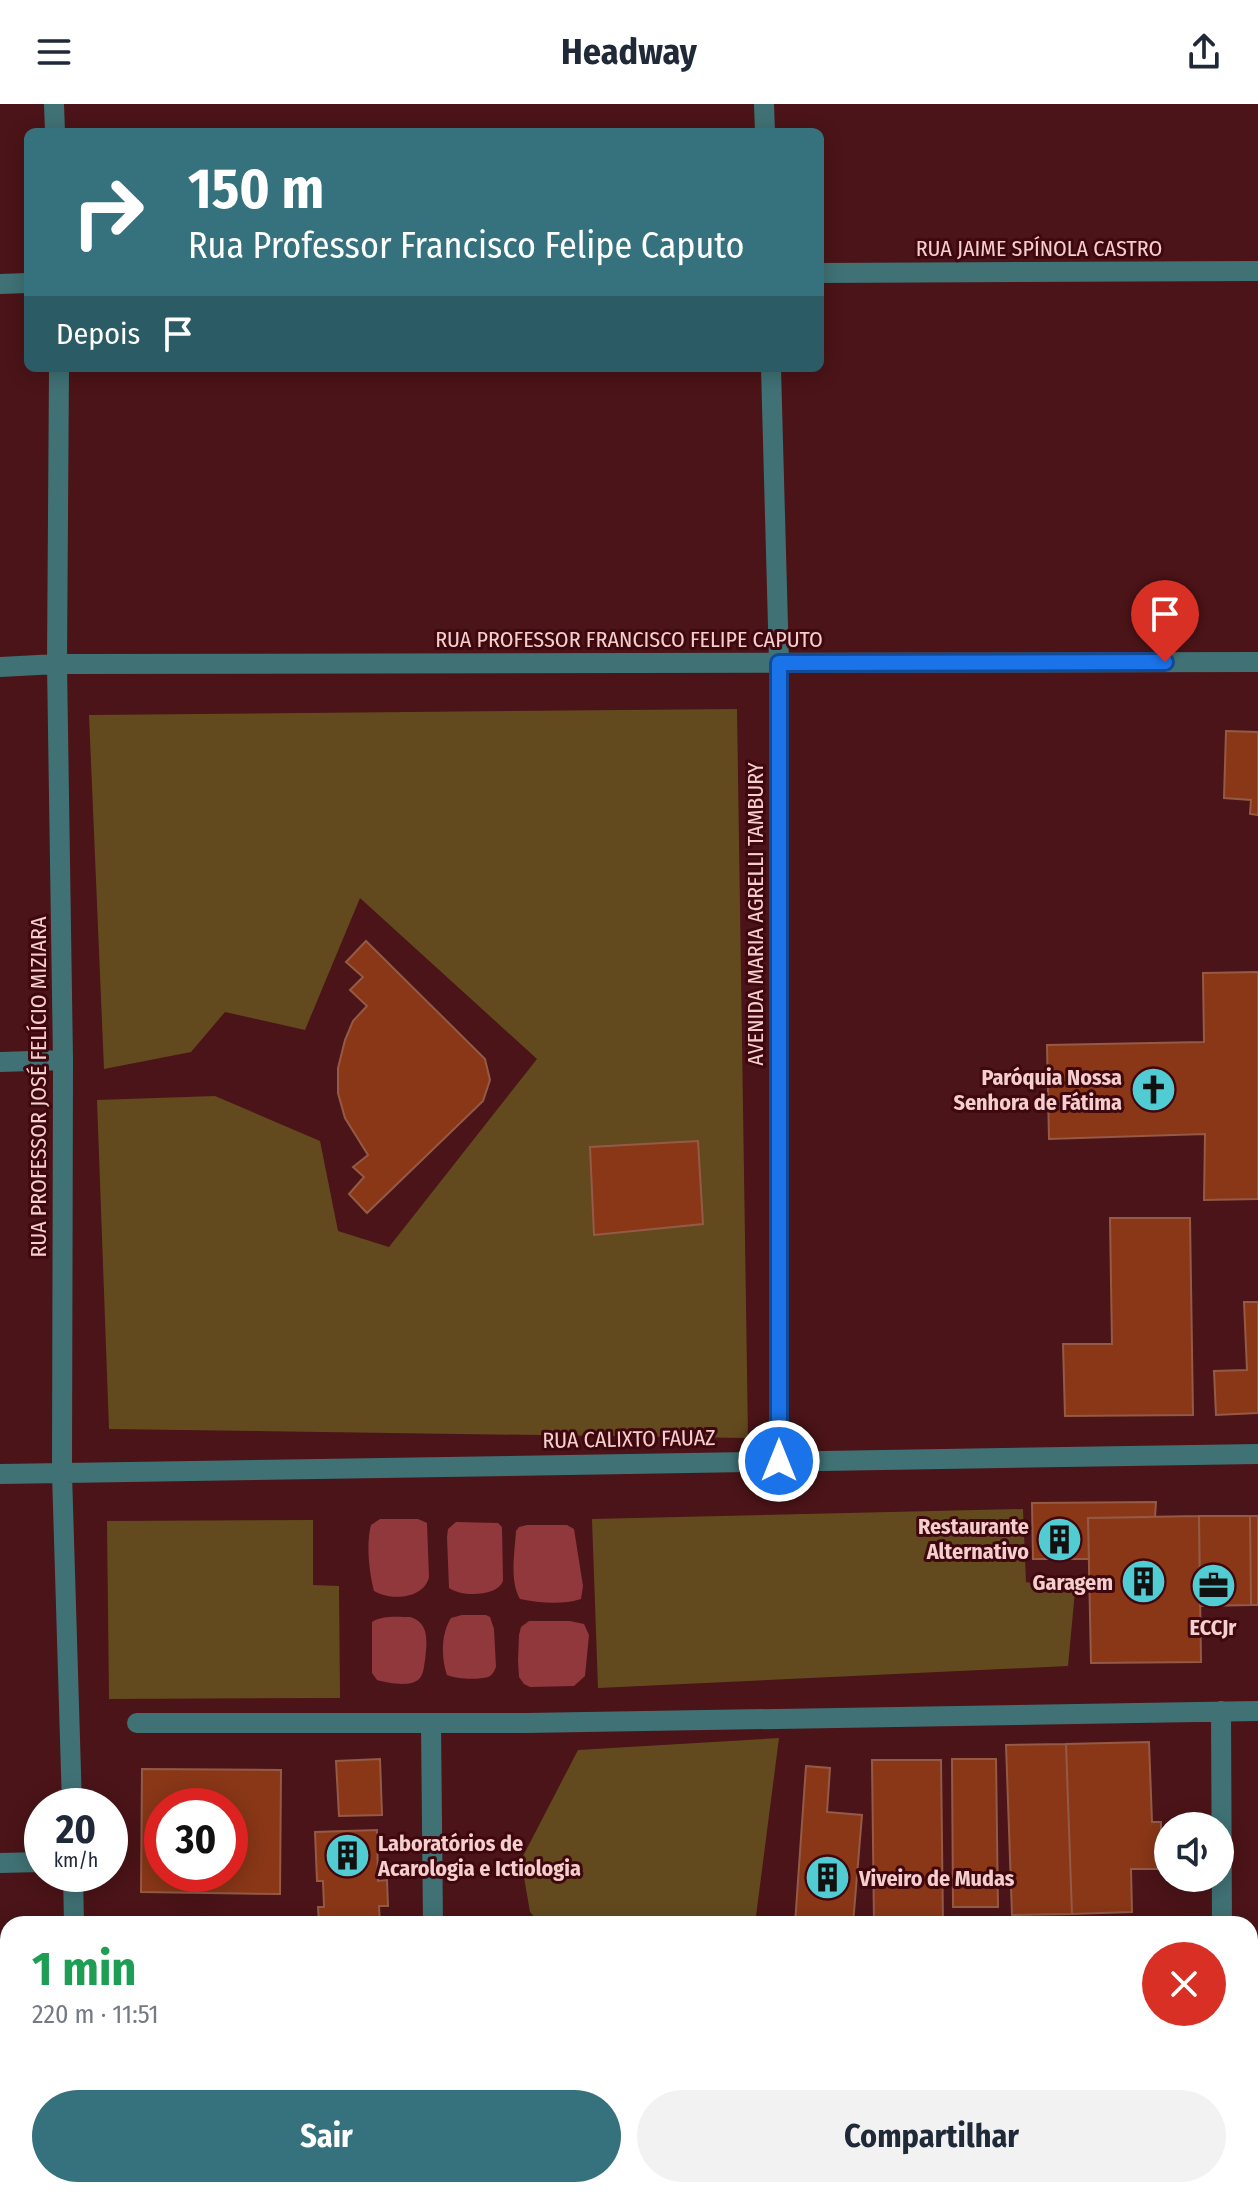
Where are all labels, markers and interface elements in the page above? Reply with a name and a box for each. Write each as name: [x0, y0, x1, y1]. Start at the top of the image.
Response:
icon: menu: [32, 30, 76, 74]
text: Headway: [561, 30, 697, 74]
icon: share: [1182, 30, 1226, 74]
text: 150 m: [188, 156, 324, 223]
icon: right: [56, 160, 160, 264]
text: Rua Professor Francisco Felipe Caputo: [188, 224, 744, 268]
street label: RUA JAIME SPÍNOLA CASTRO: [916, 235, 1162, 262]
icon: arrive: [156, 312, 200, 356]
text: Depois: [56, 316, 140, 352]
pin: [1131, 580, 1199, 662]
icon: arrive: [1143, 592, 1187, 636]
street label: RUA PROFESSOR FRANCISCO FELIPE CAPUTO: [435, 626, 823, 653]
street label: AVENIDA MARIA AGRELLI TAMBURY: [742, 762, 769, 1066]
street label: RUA PROFESSOR JOSÉ FELÍCIO MIZIARA: [25, 916, 52, 1257]
place label: Paróquia Nossa Senhora de Fátima: [954, 1064, 1122, 1116]
church icon: Paróquia Nossa Senhora de Fátima: [1129, 1066, 1177, 1114]
position arrow: [737, 1419, 821, 1503]
street label: RUA CALIXTO FAUAZ: [542, 1424, 716, 1454]
place label: Restaurante Alternativo: [918, 1513, 1029, 1565]
building icon: Restaurante Alternativo: [1036, 1515, 1084, 1563]
building icon: Garagem: [1120, 1558, 1168, 1606]
office icon: ECCJr: [1189, 1562, 1237, 1610]
place label: Garagem: [1033, 1569, 1113, 1596]
place label: ECCJr: [1190, 1614, 1237, 1641]
speed limit sign: 30: [144, 1788, 248, 1892]
text: 20: [56, 1806, 96, 1854]
map controls: [1154, 1812, 1234, 1892]
button: sound: [1154, 1812, 1234, 1892]
place label: Laboratórios de Acarologia e Ictiologia: [377, 1830, 581, 1882]
building icon: Laboratórios de Acarologia e Ictiologia: [323, 1832, 371, 1880]
text: km/h: [54, 1848, 98, 1872]
building icon: Viveiro de Mudas: [804, 1854, 852, 1902]
place label: Viveiro de Mudas: [858, 1865, 1015, 1892]
text: 1 min: [32, 1940, 137, 1998]
button: close: [1142, 1942, 1226, 2026]
text: 220 m · 11:51: [32, 1999, 159, 2030]
button: Sair: [32, 2090, 621, 2182]
button: Compartilhar: [637, 2090, 1226, 2182]

